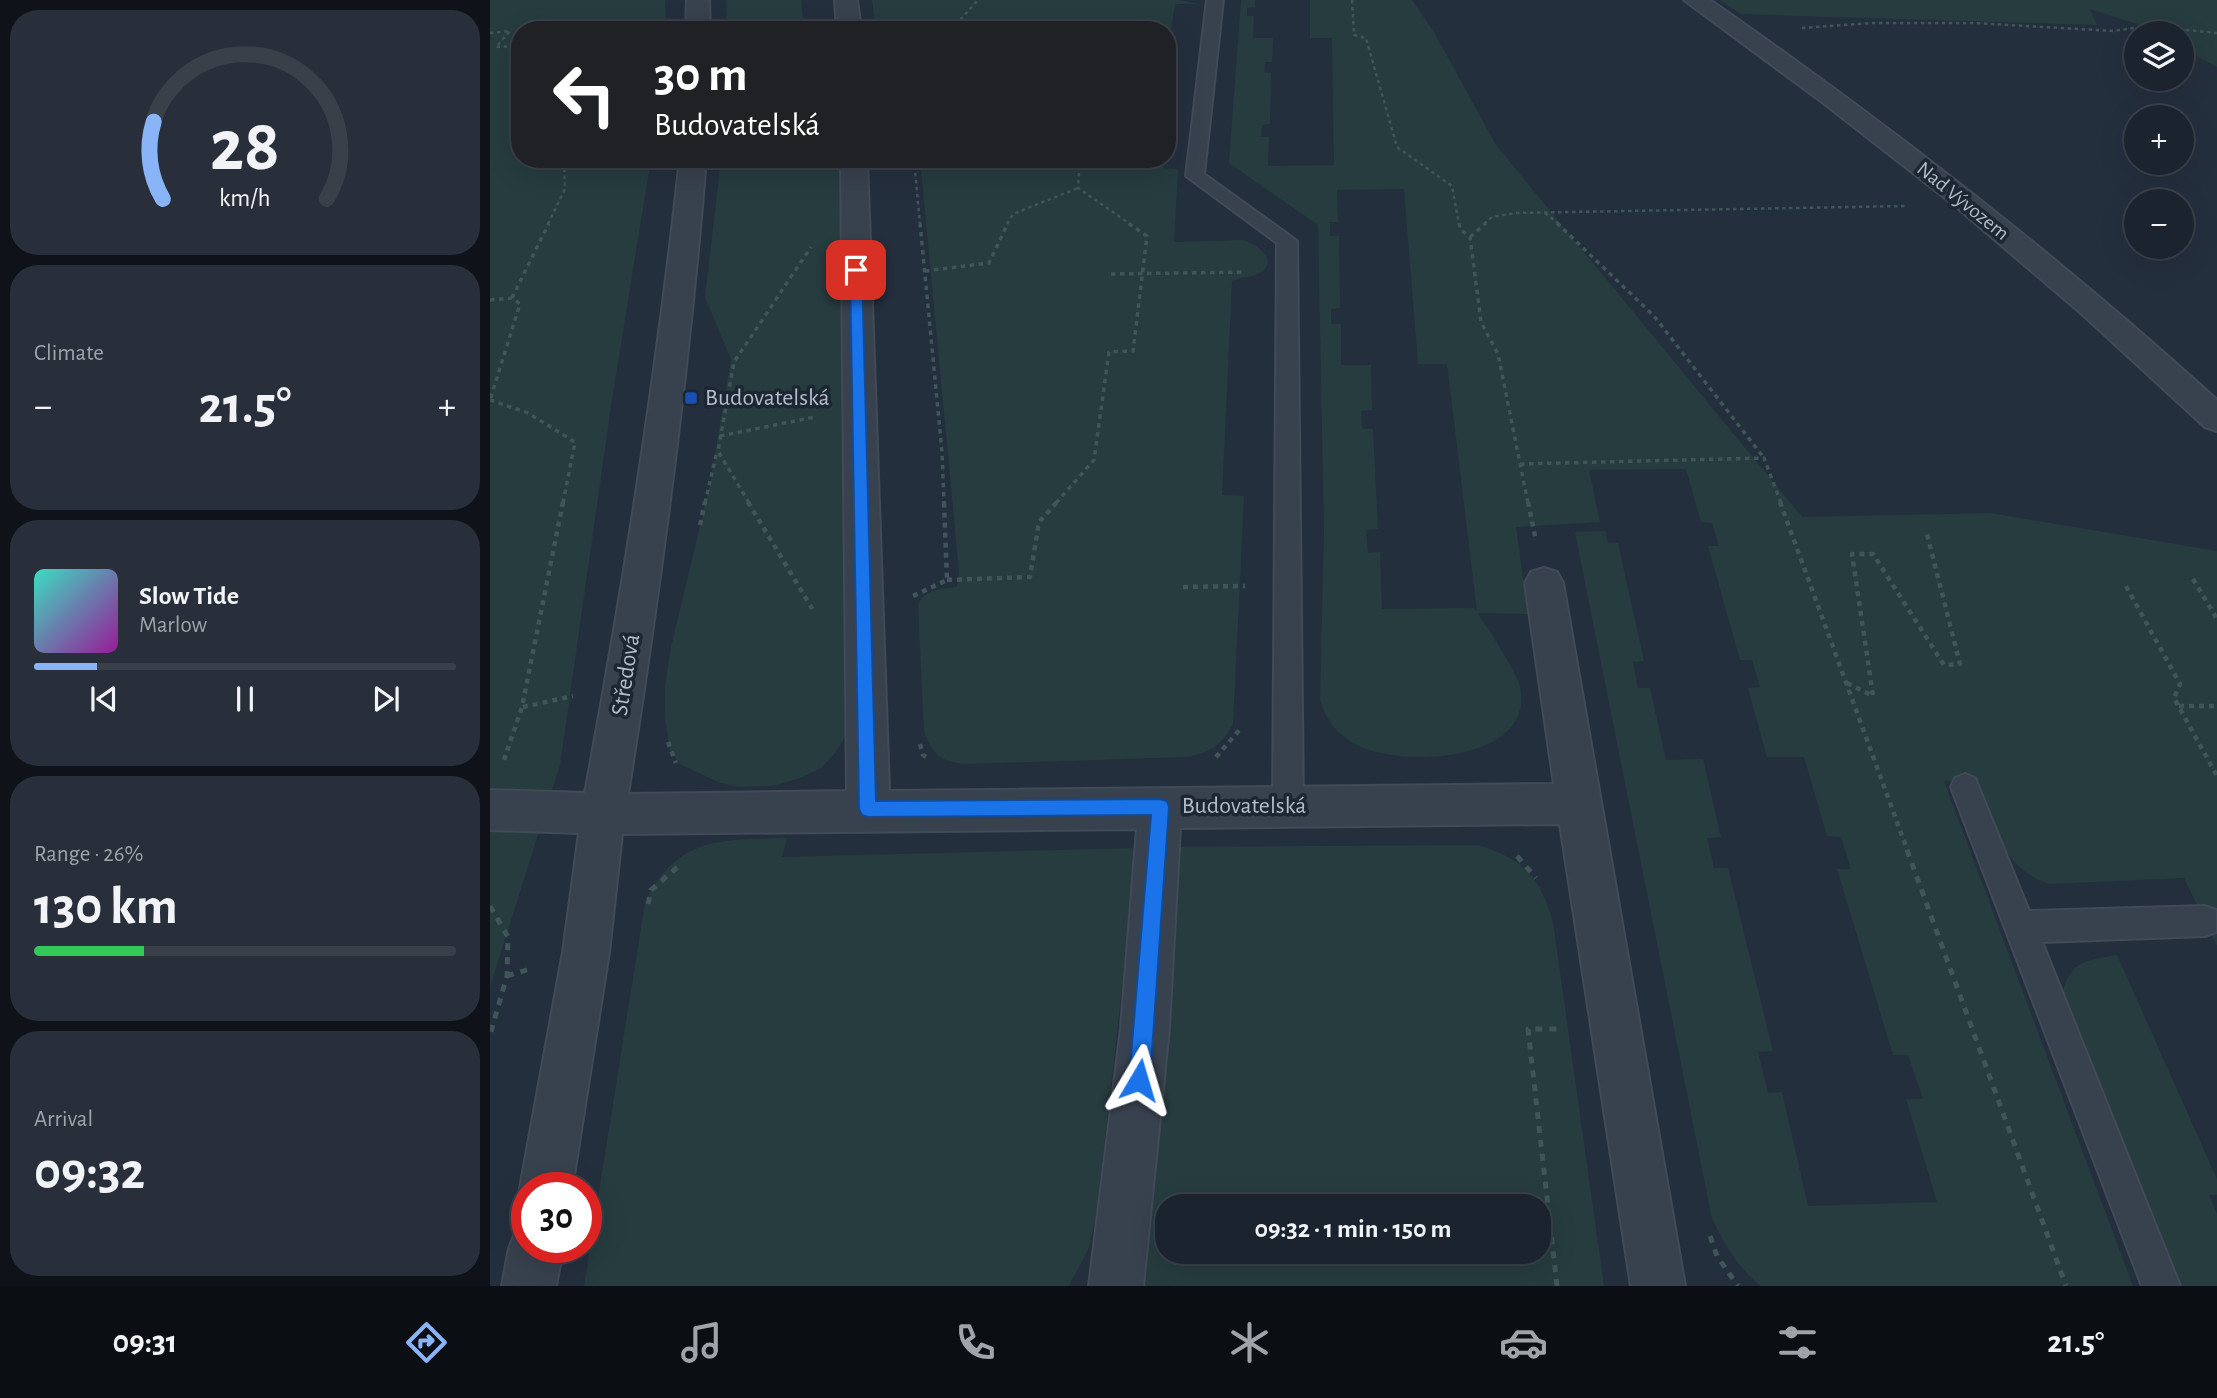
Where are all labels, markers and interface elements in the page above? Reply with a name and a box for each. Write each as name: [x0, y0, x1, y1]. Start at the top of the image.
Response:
map controls: [2124, 21, 2194, 259]
button: layers: [2124, 21, 2194, 91]
icon: left: [539, 49, 630, 140]
text: 30 m: [654, 51, 748, 100]
button: +: [2124, 105, 2194, 175]
text: Budovatelská: [654, 109, 820, 141]
text: 28: [210, 111, 280, 184]
street label: Nad Vývozem: [1913, 158, 2013, 244]
text: km/h: [219, 185, 271, 210]
button: −: [2124, 189, 2194, 259]
pin: [826, 240, 886, 300]
icon: arrive: [837, 251, 875, 289]
text: Climate: [34, 342, 104, 365]
text: 21.5°: [199, 380, 291, 432]
place label: Budovatelská: [705, 386, 830, 410]
text: −: [34, 388, 52, 426]
text: +: [438, 388, 456, 426]
marker: Budovatelská: [683, 390, 699, 406]
text: Slow Tide: [139, 583, 239, 609]
text: Marlow: [139, 614, 207, 637]
street label: Středová: [608, 632, 644, 718]
icon: previous: [85, 680, 123, 718]
icon: pause: [226, 680, 264, 718]
icon: next: [367, 680, 405, 718]
street label: Budovatelská: [1182, 794, 1306, 818]
text: Range · 26%: [34, 843, 143, 866]
text: 130 km: [34, 881, 178, 933]
position arrow: [1102, 1043, 1176, 1117]
text: Arrival: [34, 1108, 93, 1131]
text: 09:32: [34, 1146, 145, 1198]
speed limit sign: 30: [511, 1172, 602, 1263]
text: 09:32 · 1 min · 150 m: [1255, 1216, 1451, 1242]
icon: directions: [402, 1318, 451, 1367]
icon: music: [677, 1318, 726, 1367]
icon: phone: [951, 1318, 1000, 1367]
icon: climate: [1225, 1318, 1274, 1367]
icon: car: [1499, 1318, 1548, 1367]
icon: filters: [1773, 1318, 1822, 1367]
text: 09:31: [113, 1326, 177, 1358]
text: 21.5°: [2047, 1326, 2104, 1358]

